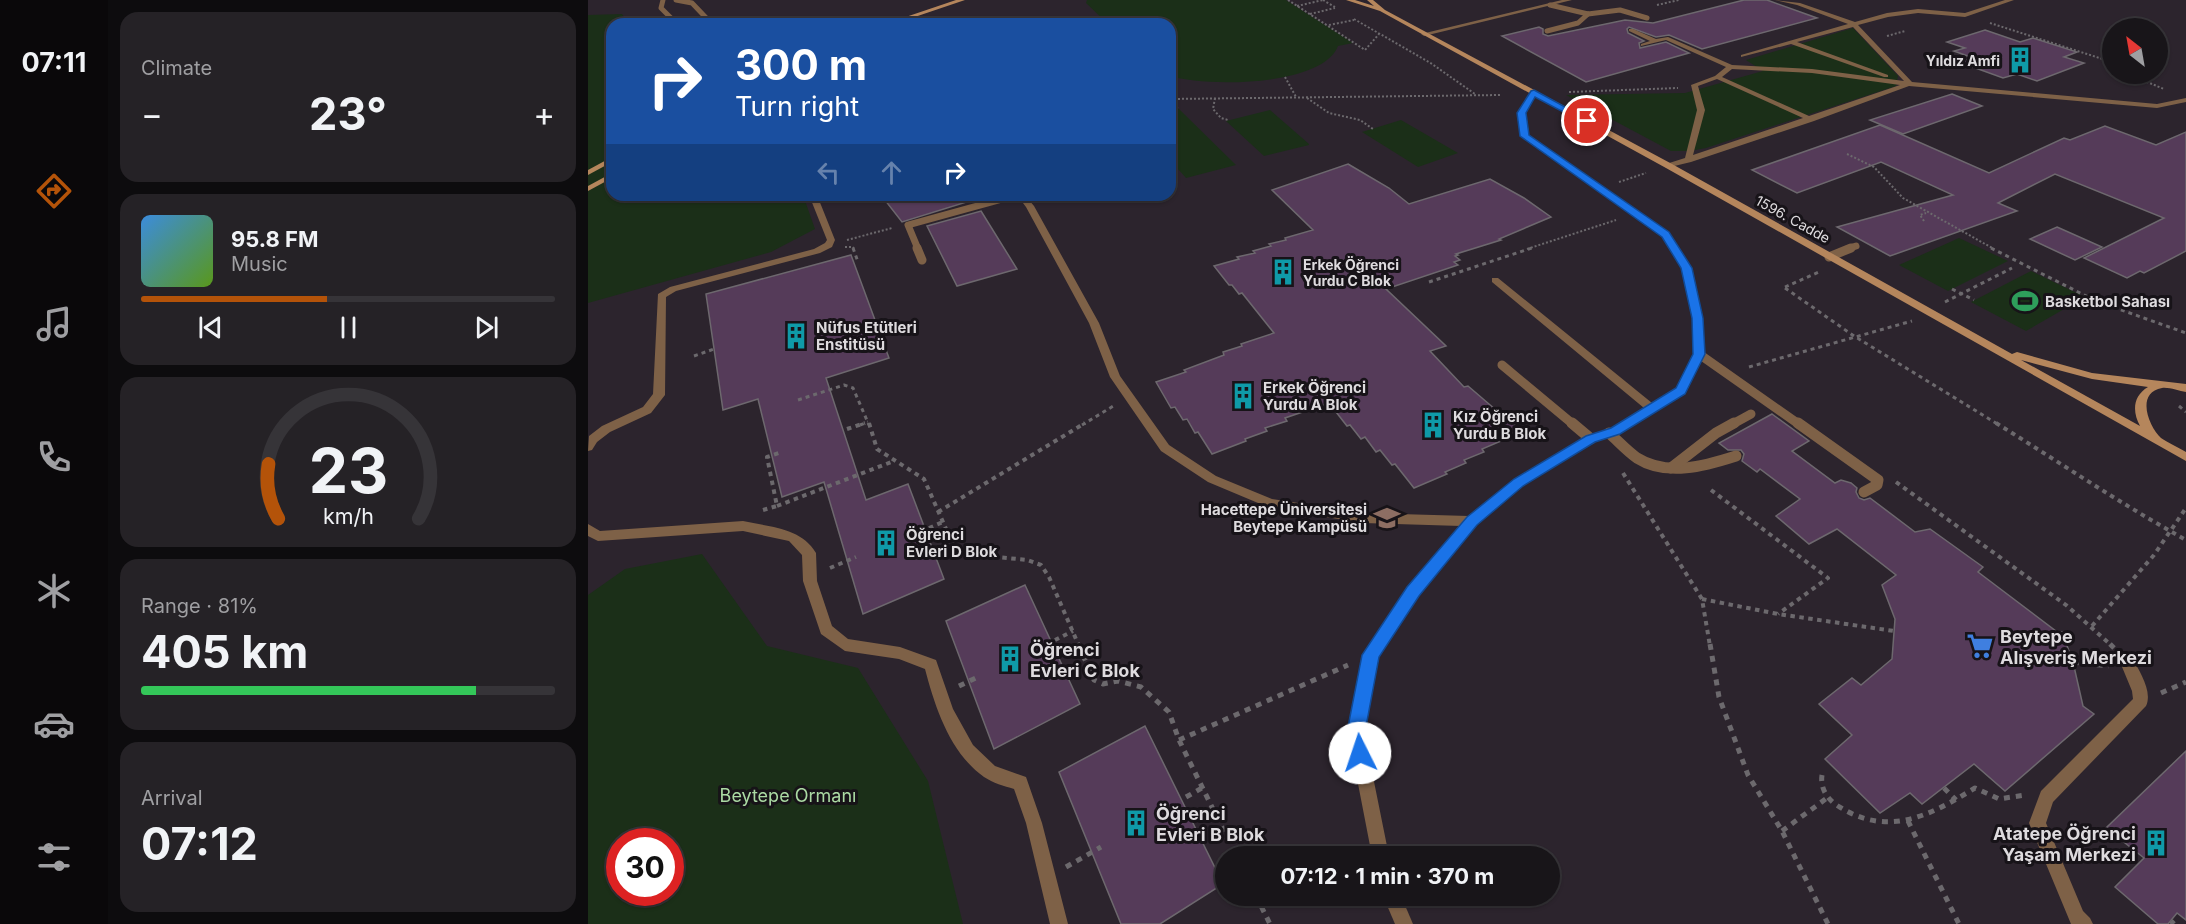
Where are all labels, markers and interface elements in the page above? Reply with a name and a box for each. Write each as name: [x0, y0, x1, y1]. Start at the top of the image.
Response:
north arrow: [2102, 18, 2168, 84]
map controls: [2102, 18, 2168, 84]
text: 300 m: [735, 39, 867, 90]
icon: right: [636, 42, 714, 120]
building icon: Yıldız Amfi: [2005, 45, 2035, 75]
text: 07:11: [22, 46, 86, 79]
place label: Yıldız Amfi: [1926, 52, 2000, 69]
text: Climate: [141, 56, 212, 80]
text: 23°: [309, 86, 387, 141]
text: Turn right: [735, 90, 859, 123]
text: −: [141, 94, 163, 134]
text: +: [533, 94, 555, 134]
pin: [1561, 95, 1612, 146]
icon: arrive: [1570, 104, 1603, 137]
icon: left: [812, 156, 845, 189]
icon: ahead: [875, 156, 908, 189]
icon: right: [938, 156, 971, 189]
icon: directions: [33, 170, 75, 212]
street label: 1596. Cadde: [1753, 192, 1833, 246]
text: 95.8 FM: [231, 226, 319, 252]
text: Music: [231, 252, 288, 276]
place label: Erkek Öğrenci Yurdu C Blok: [1303, 256, 1399, 289]
building icon: Erkek Öğrenci Yurdu C Blok: [1268, 257, 1298, 287]
sports icon: Basketbol Sahası: [2010, 286, 2040, 316]
place label: Basketbol Sahası: [2045, 292, 2170, 311]
icon: music: [33, 303, 75, 345]
icon: previous: [194, 311, 227, 344]
icon: pause: [332, 311, 365, 344]
icon: next: [470, 311, 503, 344]
place label: Nüfus Etütleri Enstitüsü: [816, 318, 917, 354]
building icon: Nüfus Etütleri Enstitüsü: [781, 321, 811, 351]
place label: Erkek Öğrenci Yurdu A Blok: [1263, 378, 1366, 414]
building icon: Erkek Öğrenci Yurdu A Blok: [1228, 381, 1258, 411]
place label: Kız Öğrenci Yurdu B Blok: [1453, 407, 1546, 443]
building icon: Kız Öğrenci Yurdu B Blok: [1418, 410, 1448, 440]
text: 23: [308, 433, 388, 508]
icon: phone: [33, 436, 75, 478]
place label: Hacettepe Üniversitesi Beytepe Kampüsü: [1201, 500, 1367, 536]
text: km/h: [323, 503, 373, 529]
school or university icon: Hacettepe Üniversitesi Beytepe Kampüsü: [1372, 503, 1402, 533]
place label: Öğrenci Evleri D Blok: [906, 525, 998, 561]
building icon: Öğrenci Evleri D Blok: [871, 528, 901, 558]
icon: climate: [33, 570, 75, 612]
text: Range · 81%: [141, 594, 258, 618]
text: 405 km: [141, 624, 308, 679]
place label: Beytepe Alışveriş Merkezi: [2000, 626, 2152, 668]
supermarket icon: Beytepe Alışveriş Merkezi: [1965, 631, 1995, 661]
place label: Öğrenci Evleri C Blok: [1030, 639, 1140, 681]
building icon: Öğrenci Evleri C Blok: [995, 644, 1025, 674]
icon: car: [33, 703, 75, 745]
position arrow: [1328, 721, 1392, 785]
park label: Beytepe Ormanı: [720, 785, 856, 806]
text: Arrival: [141, 786, 203, 810]
place label: Öğrenci Evleri B Blok: [1156, 803, 1265, 845]
building icon: Öğrenci Evleri B Blok: [1121, 808, 1151, 838]
text: 07:12: [141, 816, 258, 871]
place label: Atatepe Öğrenci Yaşam Merkezi: [1993, 823, 2136, 865]
speed limit sign: 30: [606, 828, 684, 906]
building icon: Atatepe Öğrenci Yaşam Merkezi: [2141, 828, 2171, 858]
icon: filters: [33, 836, 75, 878]
text: 07:12 · 1 min · 370 m: [1281, 863, 1494, 889]

